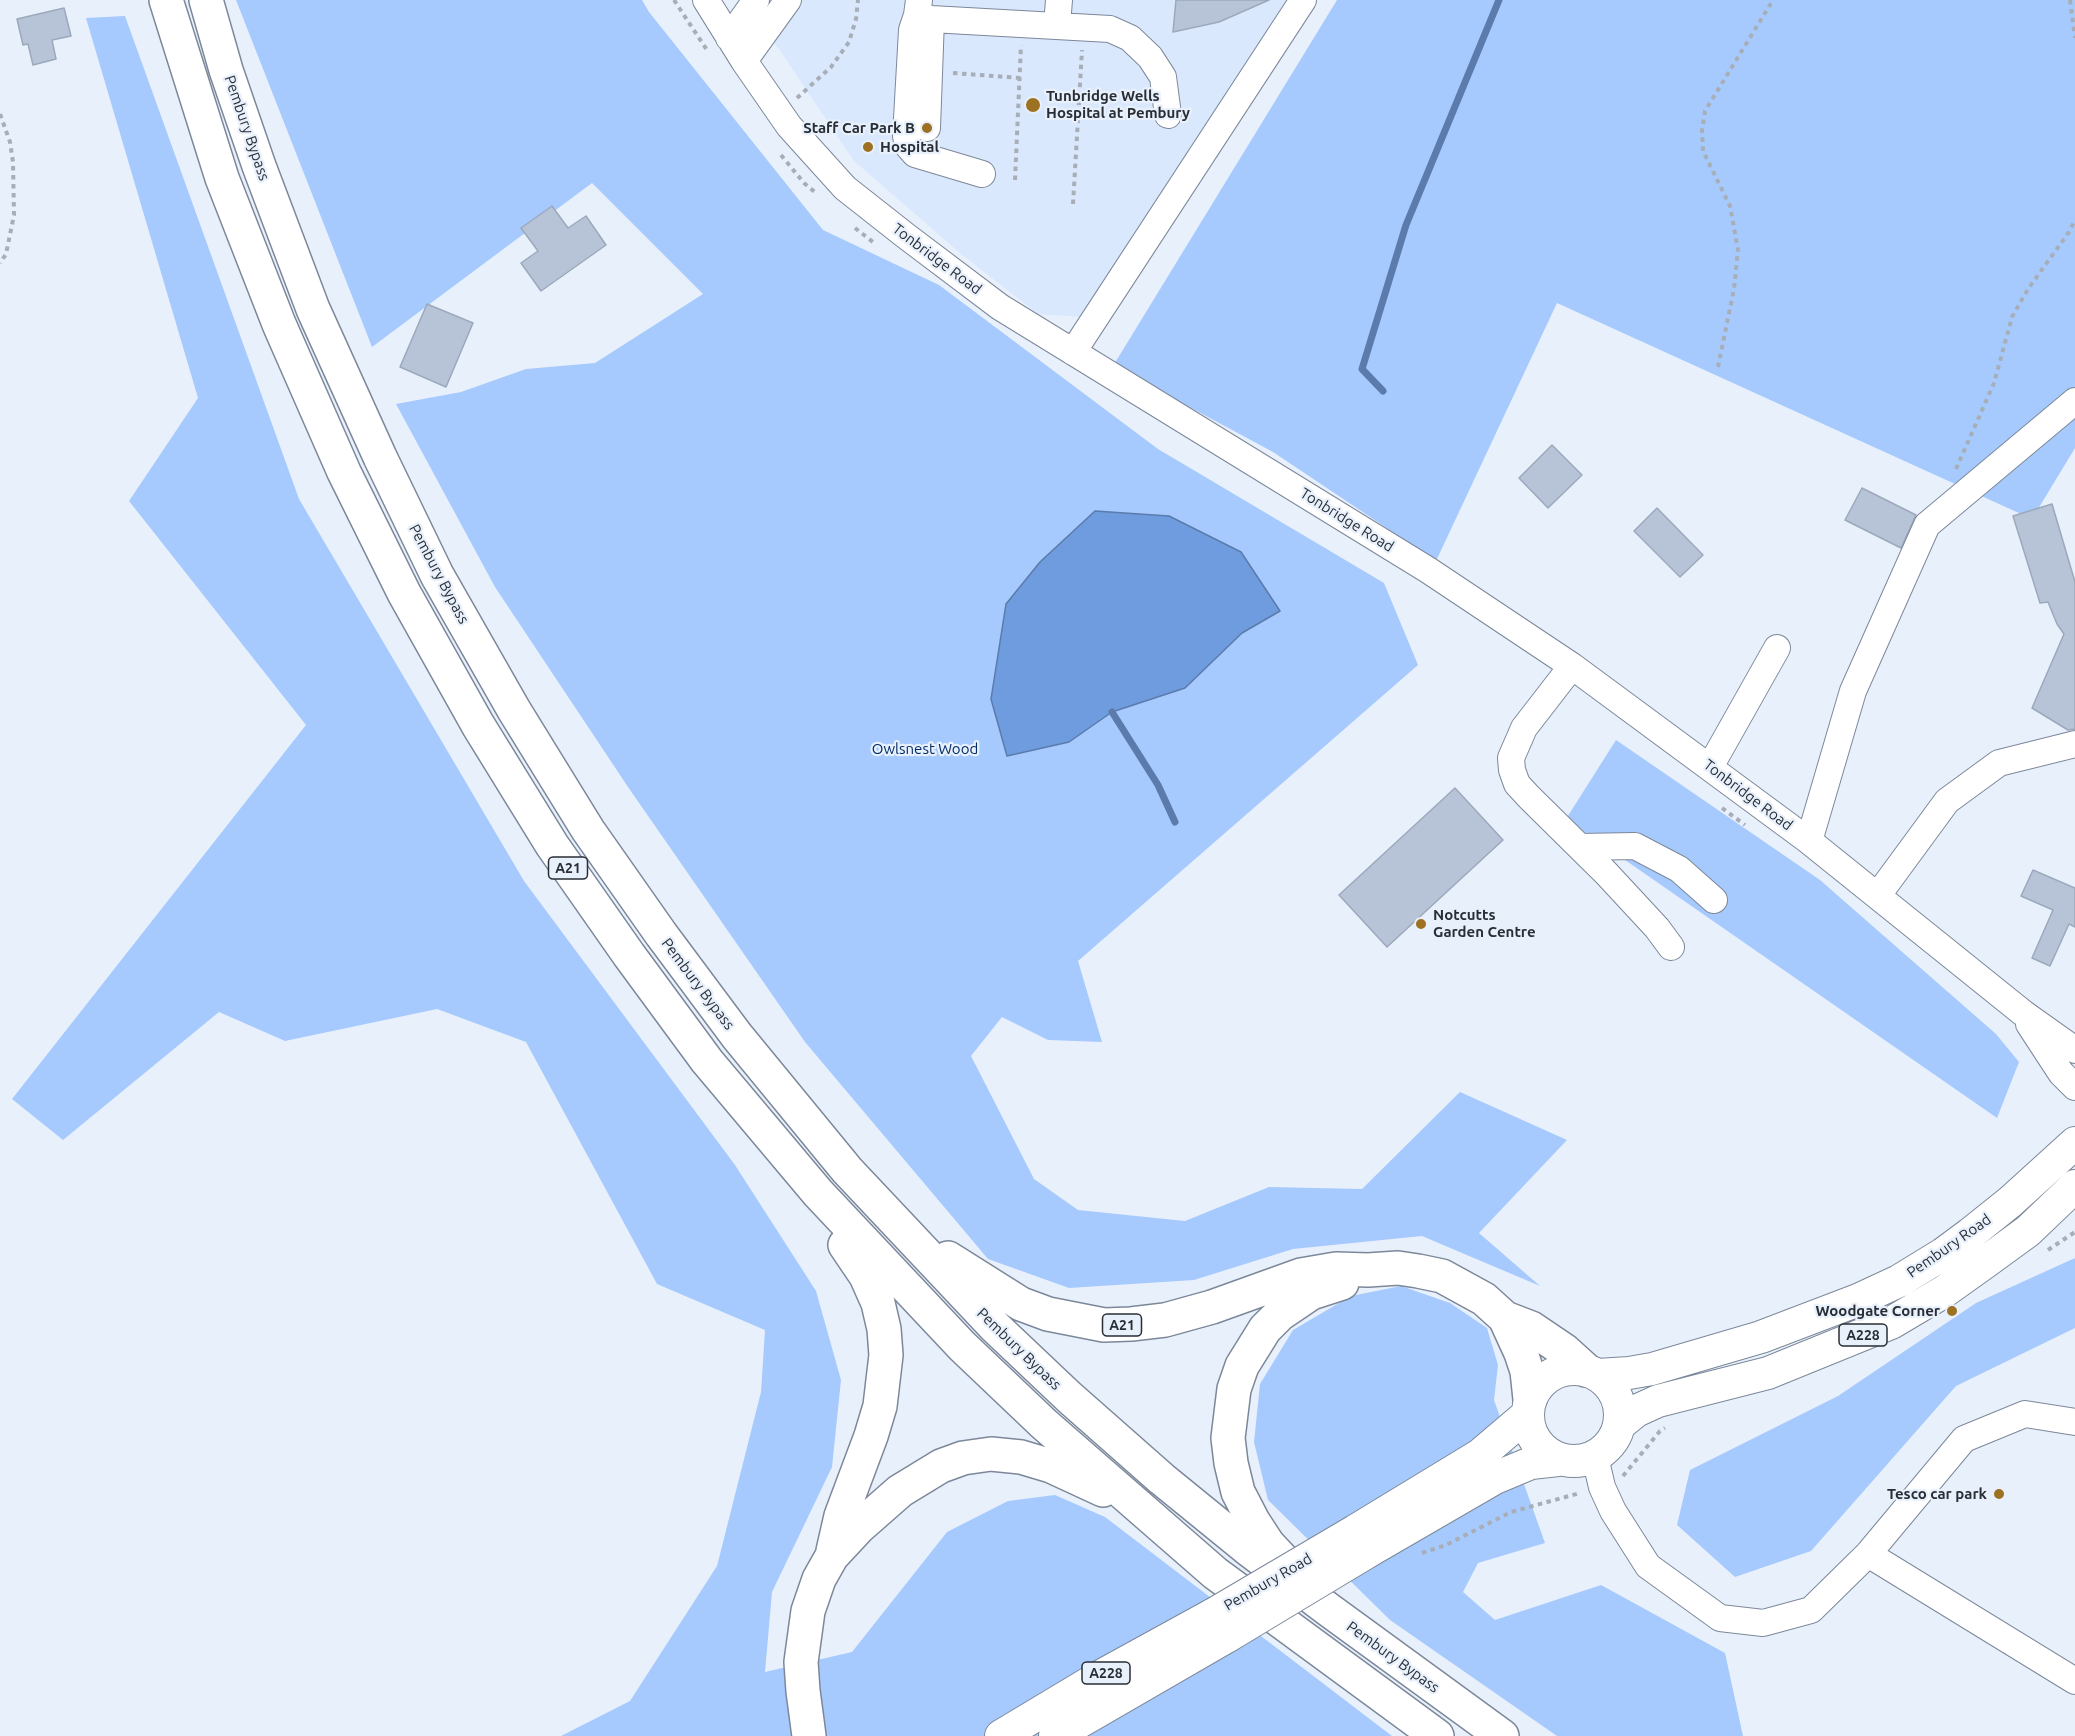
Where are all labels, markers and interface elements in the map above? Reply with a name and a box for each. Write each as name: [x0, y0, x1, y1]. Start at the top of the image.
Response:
street label: Pembury Bypass: [221, 73, 273, 183]
place label: Tunbridge Wells Hospital at Pembury: [1046, 87, 1190, 122]
marker: Tunbridge Wells Hospital at Pembury: [1024, 96, 1042, 114]
place label: Staff Car Park B: [803, 119, 915, 137]
marker: Staff Car Park B: [920, 121, 934, 135]
place label: Hospital: [880, 138, 939, 156]
marker: Hospital: [861, 140, 875, 154]
street label: Tonbridge Road: [889, 220, 985, 298]
street label: Tonbridge Road: [1297, 484, 1397, 556]
street label: Pembury Bypass: [405, 521, 473, 627]
park label: Owlsnest Wood: [872, 740, 978, 758]
street label: Tonbridge Road: [1700, 756, 1796, 834]
road number: A21: [548, 857, 588, 879]
place label: Notcutts Garden Centre: [1433, 906, 1536, 941]
marker: Notcutts Garden Centre: [1414, 917, 1428, 931]
street label: Pembury Bypass: [658, 935, 738, 1033]
street label: Pembury Road: [1903, 1210, 1995, 1282]
place label: Woodgate Corner: [1816, 1302, 1940, 1320]
street label: Pembury Bypass: [973, 1304, 1065, 1394]
marker: Woodgate Corner: [1945, 1304, 1959, 1318]
road number: A21: [1102, 1314, 1142, 1336]
road number: A228: [1839, 1324, 1887, 1346]
place label: Tesco car park: [1887, 1485, 1987, 1503]
marker: Tesco car park: [1992, 1487, 2006, 1501]
street label: Pembury Road: [1221, 1550, 1315, 1614]
street label: Pembury Bypass: [1343, 1617, 1443, 1697]
road number: A228: [1082, 1662, 1130, 1684]

